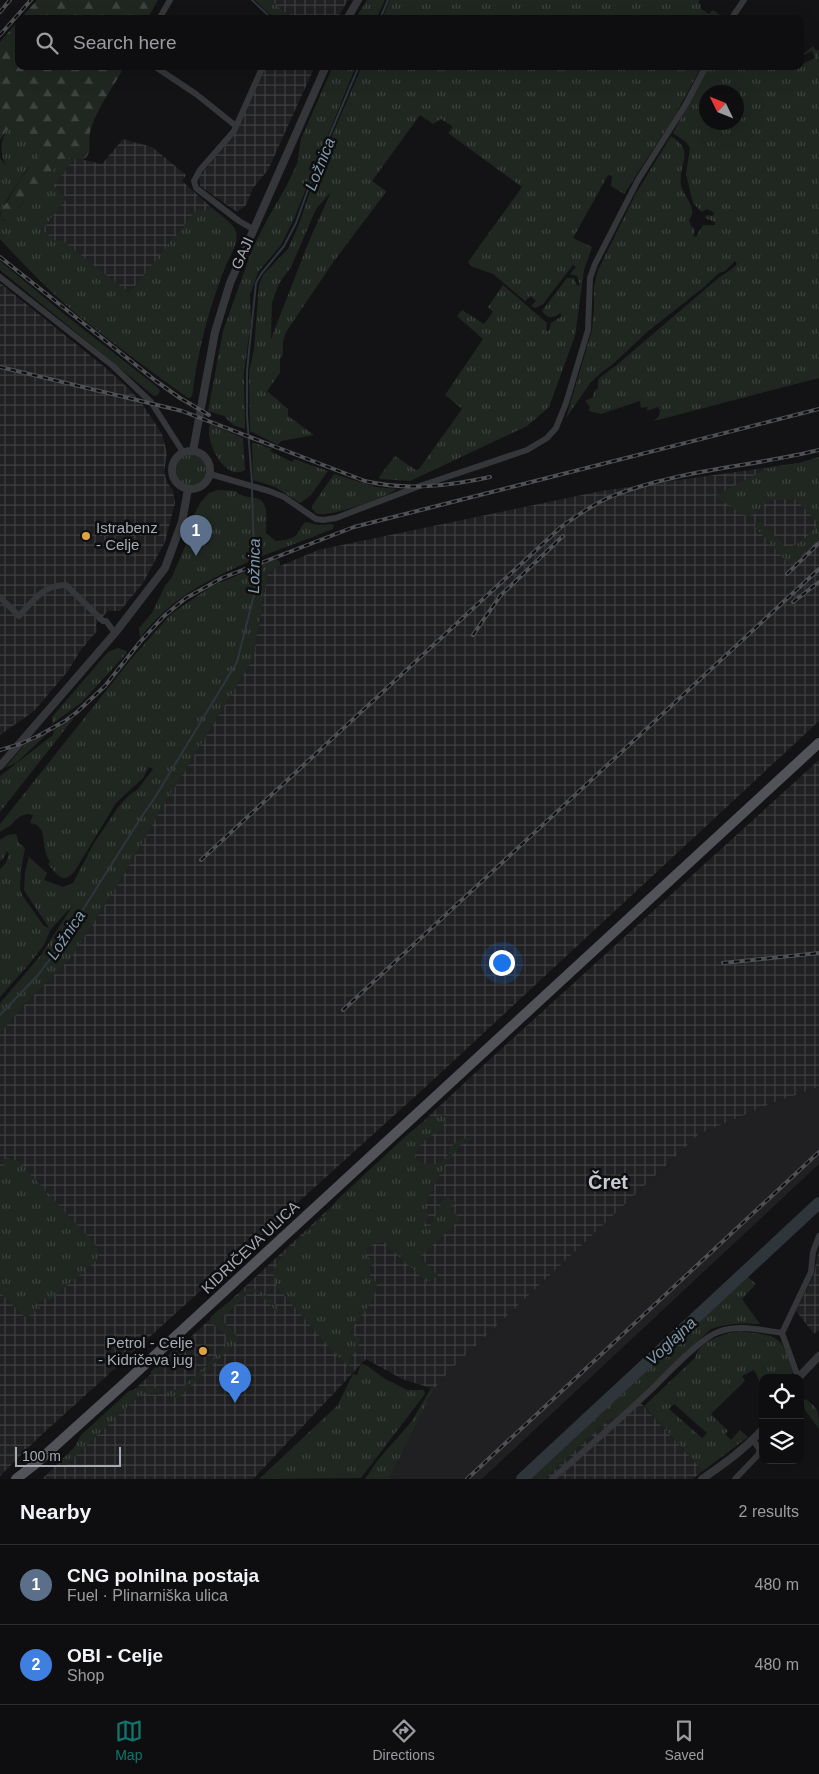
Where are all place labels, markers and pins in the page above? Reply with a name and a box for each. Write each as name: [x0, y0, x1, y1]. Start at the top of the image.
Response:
pin: 1: [180, 515, 212, 556]
place label: Istrabenz - Celje: [96, 519, 158, 553]
marker: Istrabenz - Celje: [80, 530, 92, 542]
place label: Petrol - Celje - Kidričeva jug: [98, 1334, 193, 1368]
marker: Petrol - Celje - Kidričeva jug: [197, 1345, 209, 1357]
pin: 2: [219, 1362, 251, 1403]

